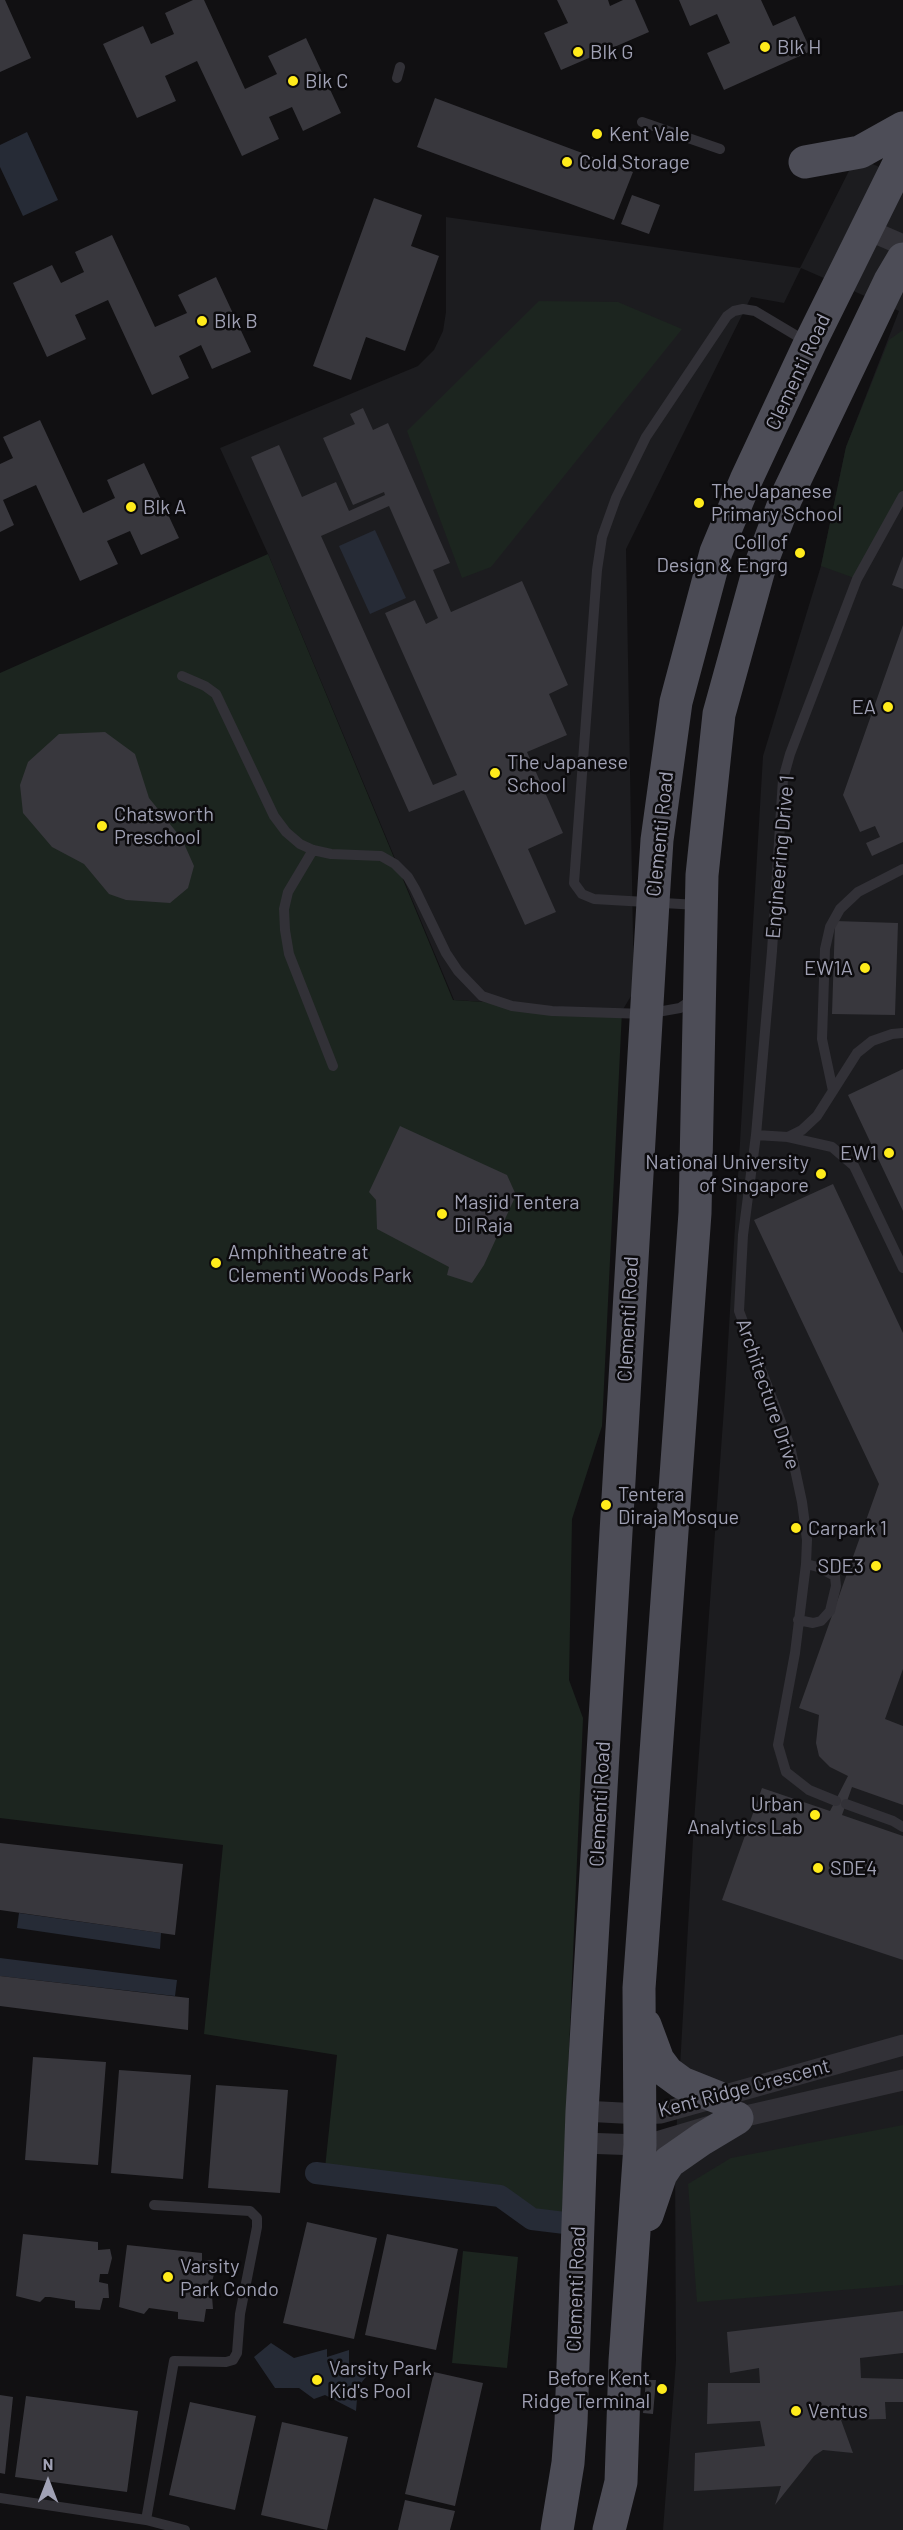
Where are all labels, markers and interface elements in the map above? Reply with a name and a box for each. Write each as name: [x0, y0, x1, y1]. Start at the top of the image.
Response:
place label: Blk H: [777, 35, 821, 59]
place label: Blk G: [590, 40, 633, 64]
marker: Blk H: [758, 40, 772, 54]
marker: Blk G: [571, 45, 585, 59]
place label: Blk C: [305, 69, 348, 93]
marker: Blk C: [286, 74, 300, 88]
place label: Kent Vale: [609, 122, 690, 146]
marker: Kent Vale: [590, 127, 604, 141]
place label: Cold Storage: [579, 150, 690, 174]
marker: Cold Storage: [560, 155, 574, 169]
place label: Blk B: [214, 309, 258, 333]
street label: Clementi Road: [761, 310, 835, 434]
marker: Blk B: [195, 314, 209, 328]
place label: The Japanese Primary School: [711, 479, 842, 526]
place label: Blk A: [143, 495, 186, 519]
marker: The Japanese Primary School: [692, 496, 706, 510]
marker: Blk A: [124, 500, 138, 514]
place label: Coll of Design & Engrg: [656, 530, 788, 577]
marker: Coll of Design & Engrg: [793, 546, 807, 560]
place label: EA: [852, 695, 876, 719]
marker: EA: [881, 700, 895, 714]
place label: The Japanese School: [507, 750, 628, 797]
marker: The Japanese School: [488, 766, 502, 780]
street label: Clementi Road: [641, 770, 679, 898]
street label: Engineering Drive 1: [761, 774, 799, 940]
place label: Chatsworth Preschool: [114, 802, 214, 849]
marker: Chatsworth Preschool: [95, 819, 109, 833]
place label: EW1A: [804, 956, 853, 980]
marker: EW1A: [858, 961, 872, 975]
place label: EW1: [840, 1141, 877, 1165]
marker: EW1: [882, 1146, 896, 1160]
place label: National University of Singapore: [645, 1150, 809, 1197]
marker: National University of Singapore: [814, 1167, 828, 1181]
place label: Masjid Tentera Di Raja: [454, 1190, 580, 1237]
marker: Masjid Tentera Di Raja: [435, 1207, 449, 1221]
place label: Amphitheatre at Clementi Woods Park: [228, 1240, 412, 1287]
marker: Amphitheatre at Clementi Woods Park: [209, 1256, 223, 1270]
street label: Clementi Road: [613, 1256, 643, 1382]
street label: Architecture Drive: [731, 1315, 805, 1473]
place label: Tentera Diraja Mosque: [618, 1482, 739, 1529]
marker: Tentera Diraja Mosque: [599, 1498, 613, 1512]
place label: Carpark 1: [808, 1516, 887, 1540]
marker: Carpark 1: [789, 1521, 803, 1535]
place label: SDE3: [818, 1554, 864, 1578]
marker: SDE3: [869, 1559, 883, 1573]
street label: Clementi Road: [585, 1741, 615, 1867]
place label: Urban Analytics Lab: [687, 1792, 803, 1839]
marker: Urban Analytics Lab: [808, 1808, 822, 1822]
place label: SDE4: [830, 1856, 877, 1880]
marker: SDE4: [811, 1861, 825, 1875]
street label: Kent Ridge Crescent: [656, 2054, 832, 2122]
street label: Clementi Road: [562, 2226, 590, 2352]
place label: Varsity Park Condo: [180, 2254, 279, 2301]
marker: Varsity Park Condo: [161, 2270, 175, 2284]
place label: Varsity Park Kid's Pool: [329, 2356, 432, 2403]
place label: Before Kent Ridge Terminal: [521, 2366, 650, 2413]
marker: Varsity Park Kid's Pool: [310, 2373, 324, 2387]
marker: Before Kent Ridge Terminal: [655, 2382, 669, 2396]
place label: Ventus: [808, 2399, 868, 2423]
marker: Ventus: [789, 2404, 803, 2418]
north arrow: [18, 2452, 78, 2512]
text: N: [43, 2454, 53, 2473]

